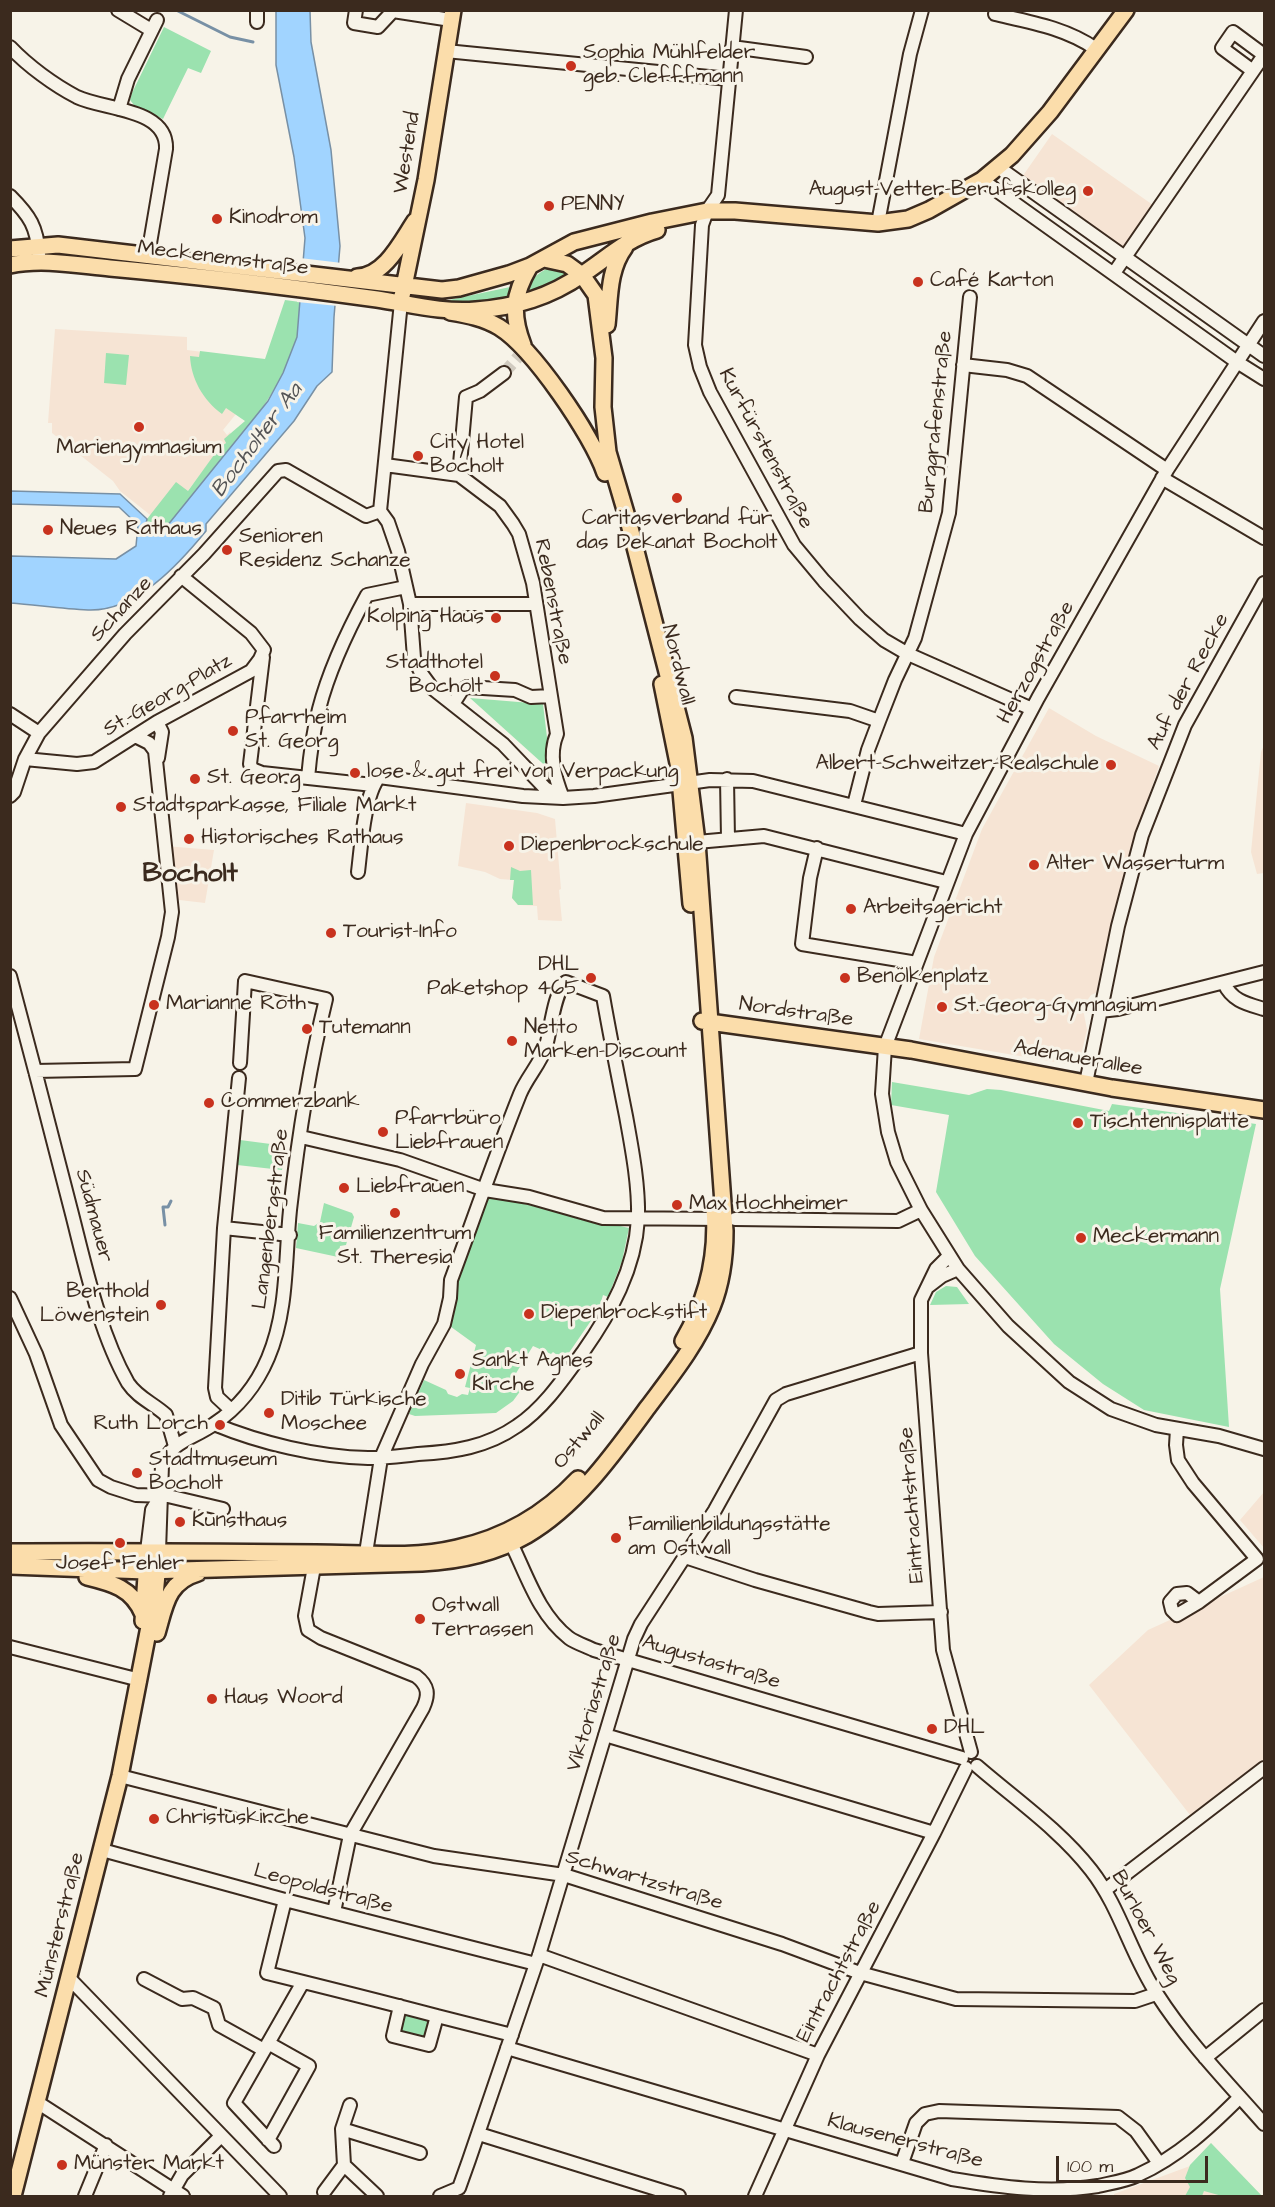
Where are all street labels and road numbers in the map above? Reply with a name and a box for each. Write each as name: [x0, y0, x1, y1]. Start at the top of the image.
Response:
street label: Westend: [389, 110, 427, 196]
street label: Meckenemstraße: [136, 236, 310, 282]
street label: Burggrafenstraße: [915, 330, 959, 514]
street label: Kurfürstenstraße: [712, 364, 818, 534]
street label: Rebenstraße: [527, 537, 577, 667]
street label: Schanze: [85, 572, 159, 648]
street label: Herzogstraße: [993, 597, 1081, 729]
street label: Auf der Recke: [1142, 609, 1236, 755]
street label: Nordwall: [655, 622, 699, 708]
street label: St.-Georg-Platz: [99, 649, 237, 743]
street label: Nordstraße: [737, 993, 855, 1033]
street label: Adenauerallee: [1012, 1035, 1144, 1083]
street label: Langenbergstraße: [248, 1127, 296, 1311]
street label: Südmauer: [68, 1167, 118, 1265]
street label: Ostwall: [549, 1407, 611, 1475]
street label: Eintrachtstraße: [895, 1426, 931, 1584]
street label: Augustastraße: [639, 1630, 783, 1696]
street label: Viktoriastraße: [562, 1631, 628, 1775]
street label: Schwartzstraße: [562, 1845, 726, 1917]
street label: Münsterstraße: [31, 1850, 91, 2000]
street label: Leopoldstraße: [251, 1859, 395, 1921]
street label: Burloer Weg: [1104, 1867, 1186, 1989]
street label: Eintrachtstraße: [792, 1897, 888, 2047]
street label: Klausenerstraße: [824, 2109, 986, 2175]

